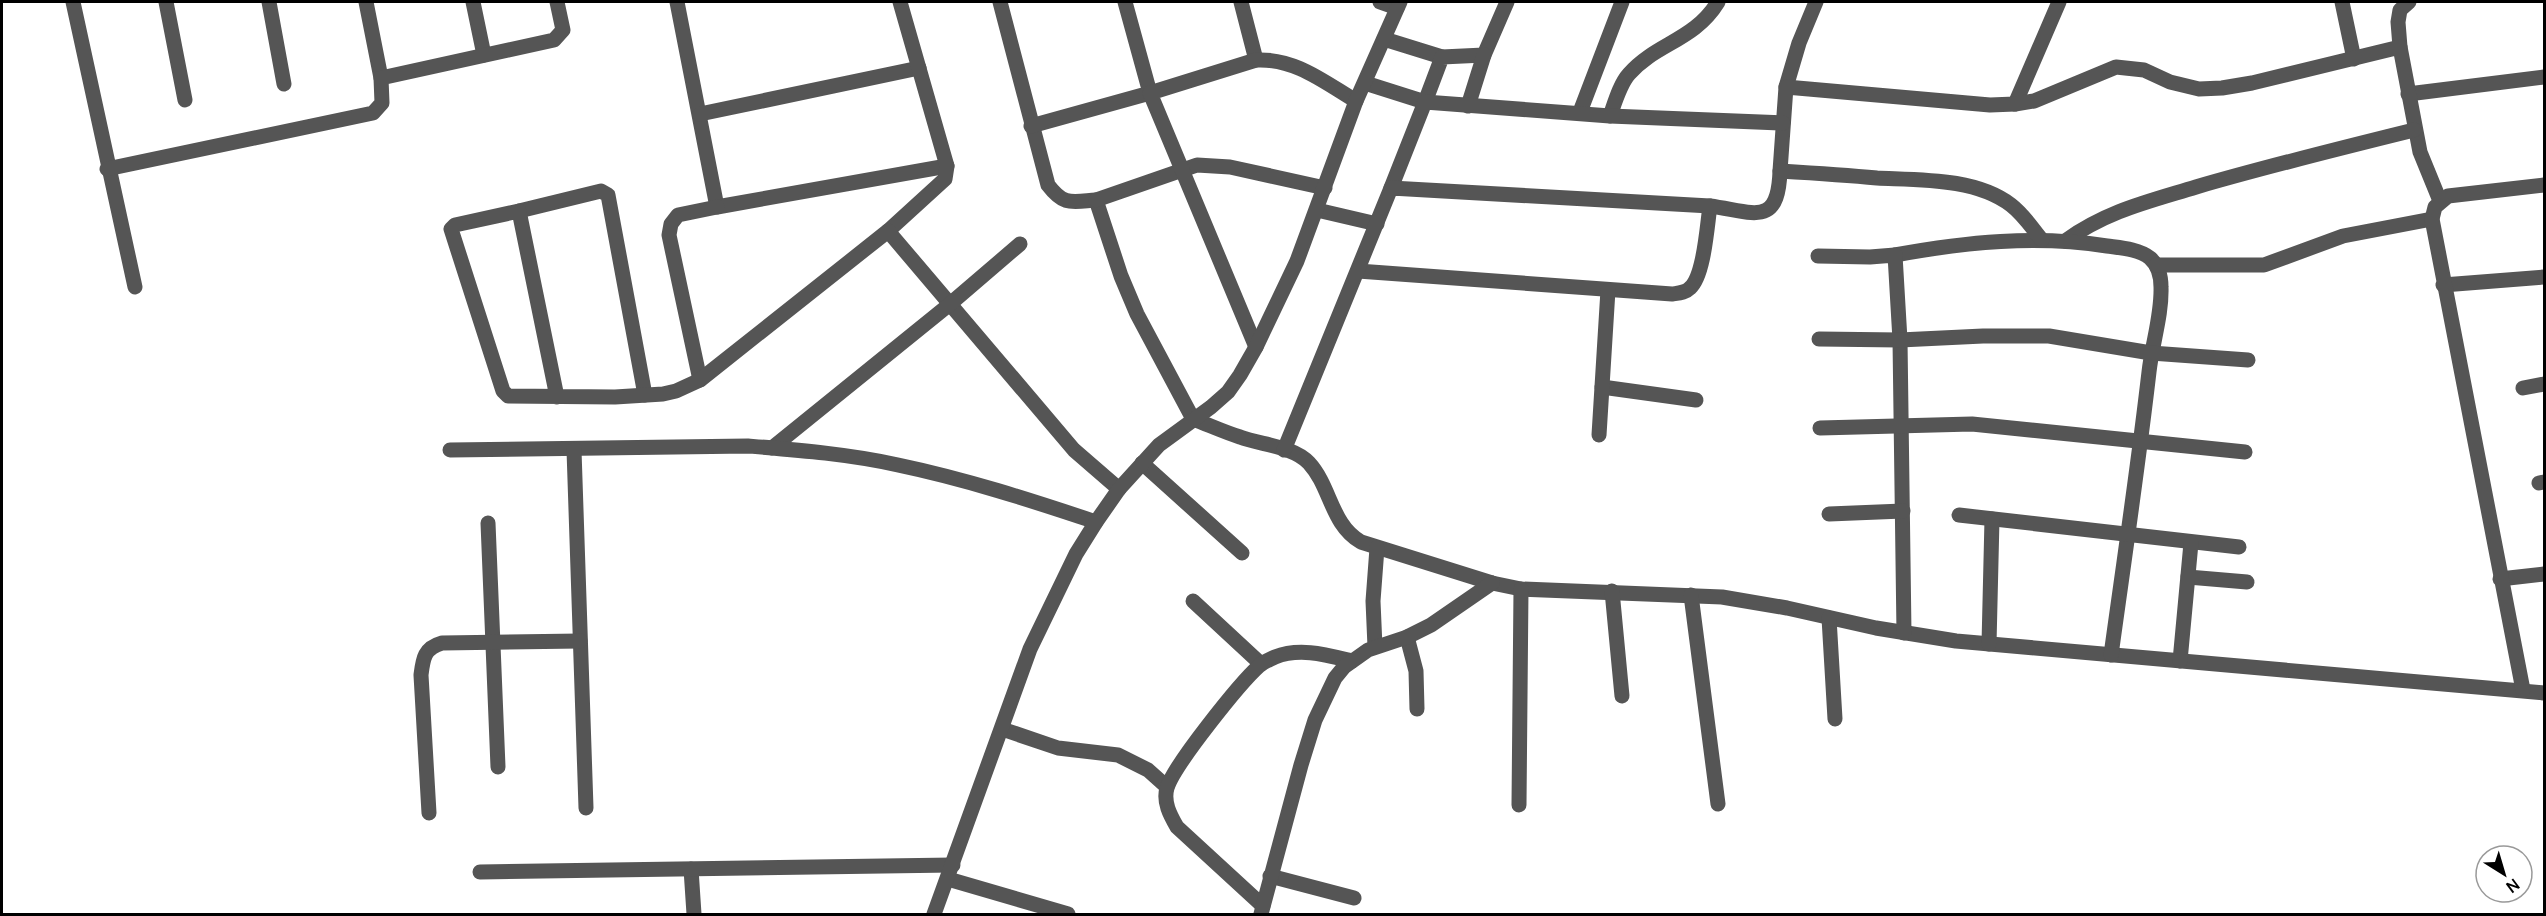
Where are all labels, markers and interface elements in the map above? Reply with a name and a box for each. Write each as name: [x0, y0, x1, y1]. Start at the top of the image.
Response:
north arrow: [2474, 844, 2534, 904]
text: N: [2502, 874, 2524, 898]

